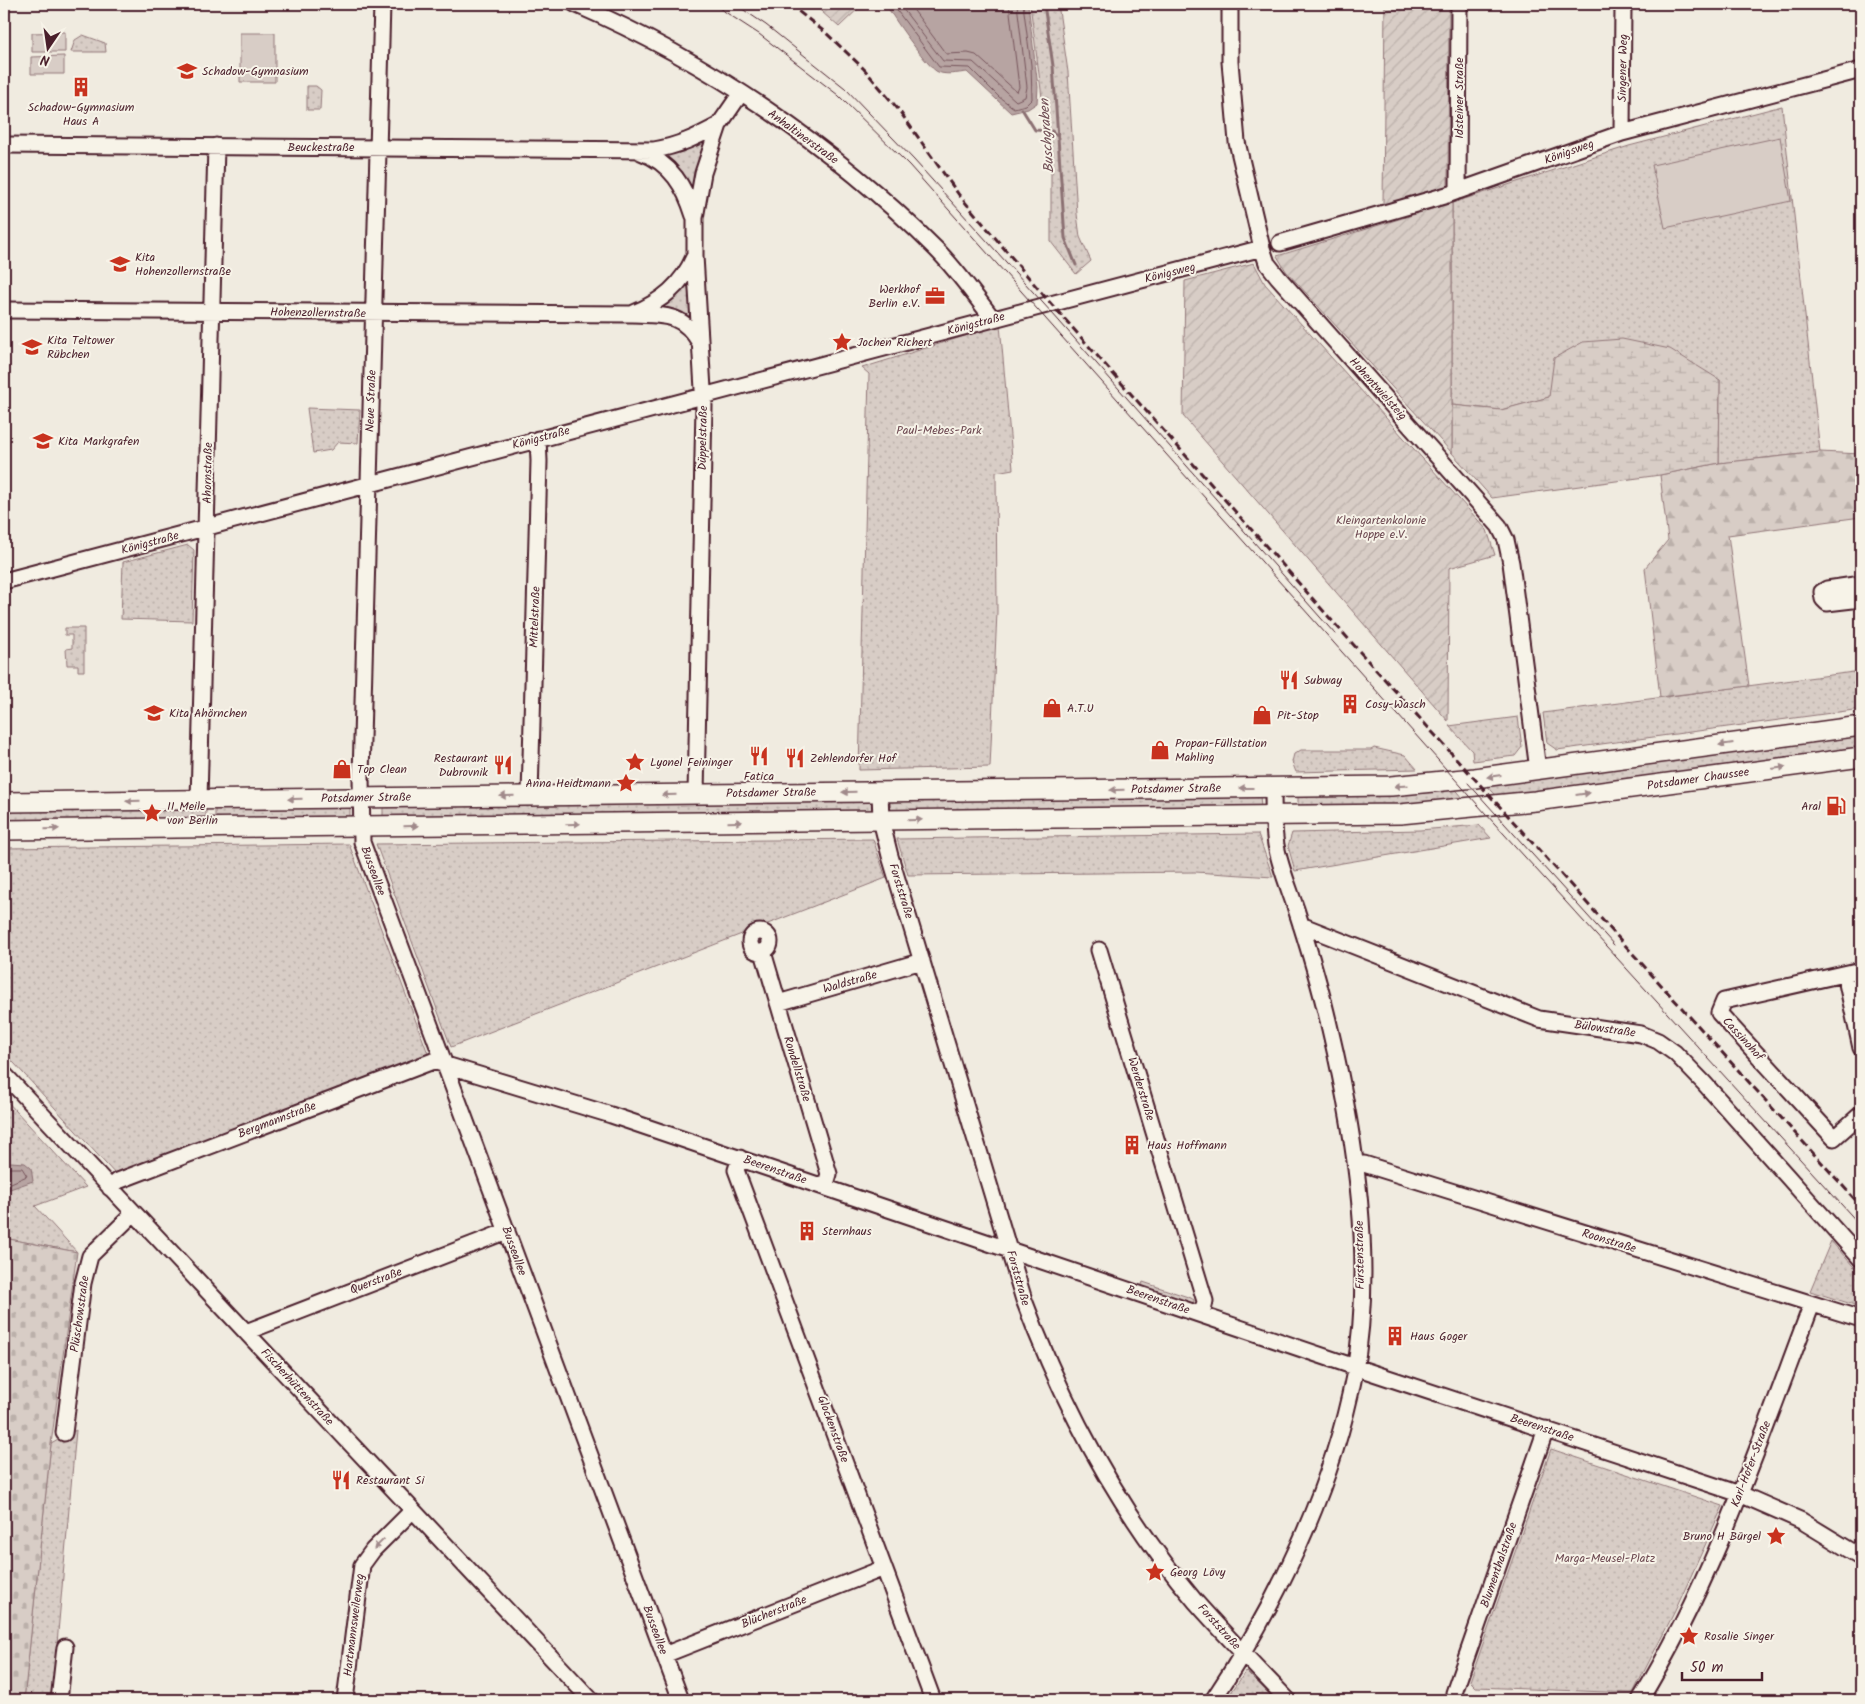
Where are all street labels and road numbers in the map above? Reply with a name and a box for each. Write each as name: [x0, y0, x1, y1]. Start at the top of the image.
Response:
street label: Singener Weg: [1613, 34, 1633, 102]
street label: Idsteiner Straße: [1450, 57, 1469, 139]
street label: Anhaltinerstraße: [764, 105, 843, 170]
street label: Königsweg: [1541, 134, 1597, 170]
street label: Beuckestraße: [288, 138, 355, 157]
street label: Königsweg: [1143, 257, 1198, 288]
street label: Hohenzollernstraße: [270, 303, 367, 323]
street label: Königstraße: [945, 307, 1008, 341]
street label: Hohentwielsteig: [1344, 353, 1412, 425]
street label: Neue Straße: [360, 369, 382, 433]
street label: Düppelstraße: [693, 405, 713, 471]
street label: Königstraße: [510, 421, 573, 455]
street label: Ahornstraße: [198, 442, 218, 504]
street label: Königstraße: [119, 526, 182, 560]
street label: Mittelstraße: [524, 585, 546, 648]
street label: Potsdamer Chaussee: [1646, 762, 1751, 796]
street label: Potsdamer Straße: [1131, 779, 1222, 799]
street label: Potsdamer Straße: [726, 783, 817, 803]
street label: Potsdamer Straße: [321, 788, 412, 808]
street label: Busseallee: [355, 844, 391, 899]
street label: Forststraße: [884, 861, 919, 922]
street label: Waldstraße: [821, 965, 880, 999]
street label: Cassinohof: [1718, 1013, 1769, 1066]
street label: Bülowstraße: [1573, 1015, 1637, 1043]
street label: Rondellstraße: [778, 1034, 816, 1105]
street label: Werderstraße: [1122, 1055, 1160, 1124]
street label: Bergmannstraße: [235, 1096, 319, 1144]
street label: Beerenstraße: [741, 1150, 810, 1190]
street label: Fürstenstraße: [1350, 1220, 1370, 1290]
street label: Busseallee: [496, 1224, 532, 1279]
street label: Roonstraße: [1579, 1224, 1639, 1258]
street label: Forststraße: [1001, 1248, 1035, 1309]
street label: Querstraße: [347, 1262, 405, 1300]
street label: Plüschowstraße: [65, 1274, 95, 1354]
street label: Beerenstraße: [1124, 1280, 1193, 1320]
street label: Fischerhüttenstraße: [256, 1344, 339, 1431]
street label: Glockenstraße: [812, 1393, 854, 1466]
street label: Beerenstraße: [1508, 1409, 1577, 1447]
street label: Karl-Hofer-Straße: [1726, 1418, 1776, 1510]
street label: Blumenthalstraße: [1476, 1519, 1523, 1610]
street label: Hartmannsweilerweg: [338, 1572, 370, 1677]
street label: Blücherstraße: [738, 1590, 810, 1634]
street label: Forststraße: [1193, 1599, 1246, 1655]
street label: Busseallee: [637, 1603, 673, 1658]

